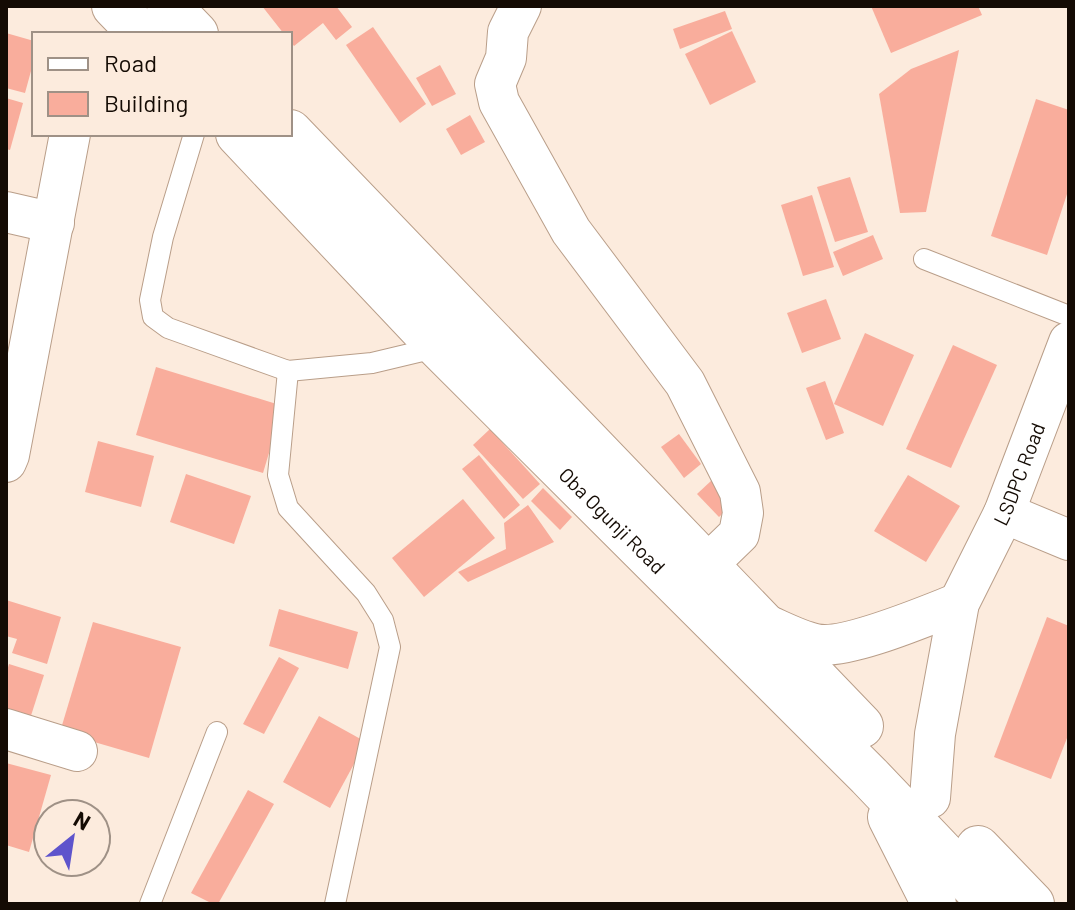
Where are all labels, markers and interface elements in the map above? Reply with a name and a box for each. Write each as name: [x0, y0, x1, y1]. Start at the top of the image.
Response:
legend: [32, 32, 292, 136]
text: Road: [104, 48, 157, 77]
text: Building: [104, 88, 188, 117]
street label: LSDPC Road: [988, 419, 1049, 529]
street label: Oba Ogunji Road: [554, 462, 671, 578]
north arrow: [32, 798, 112, 878]
text: N: [70, 805, 95, 835]

